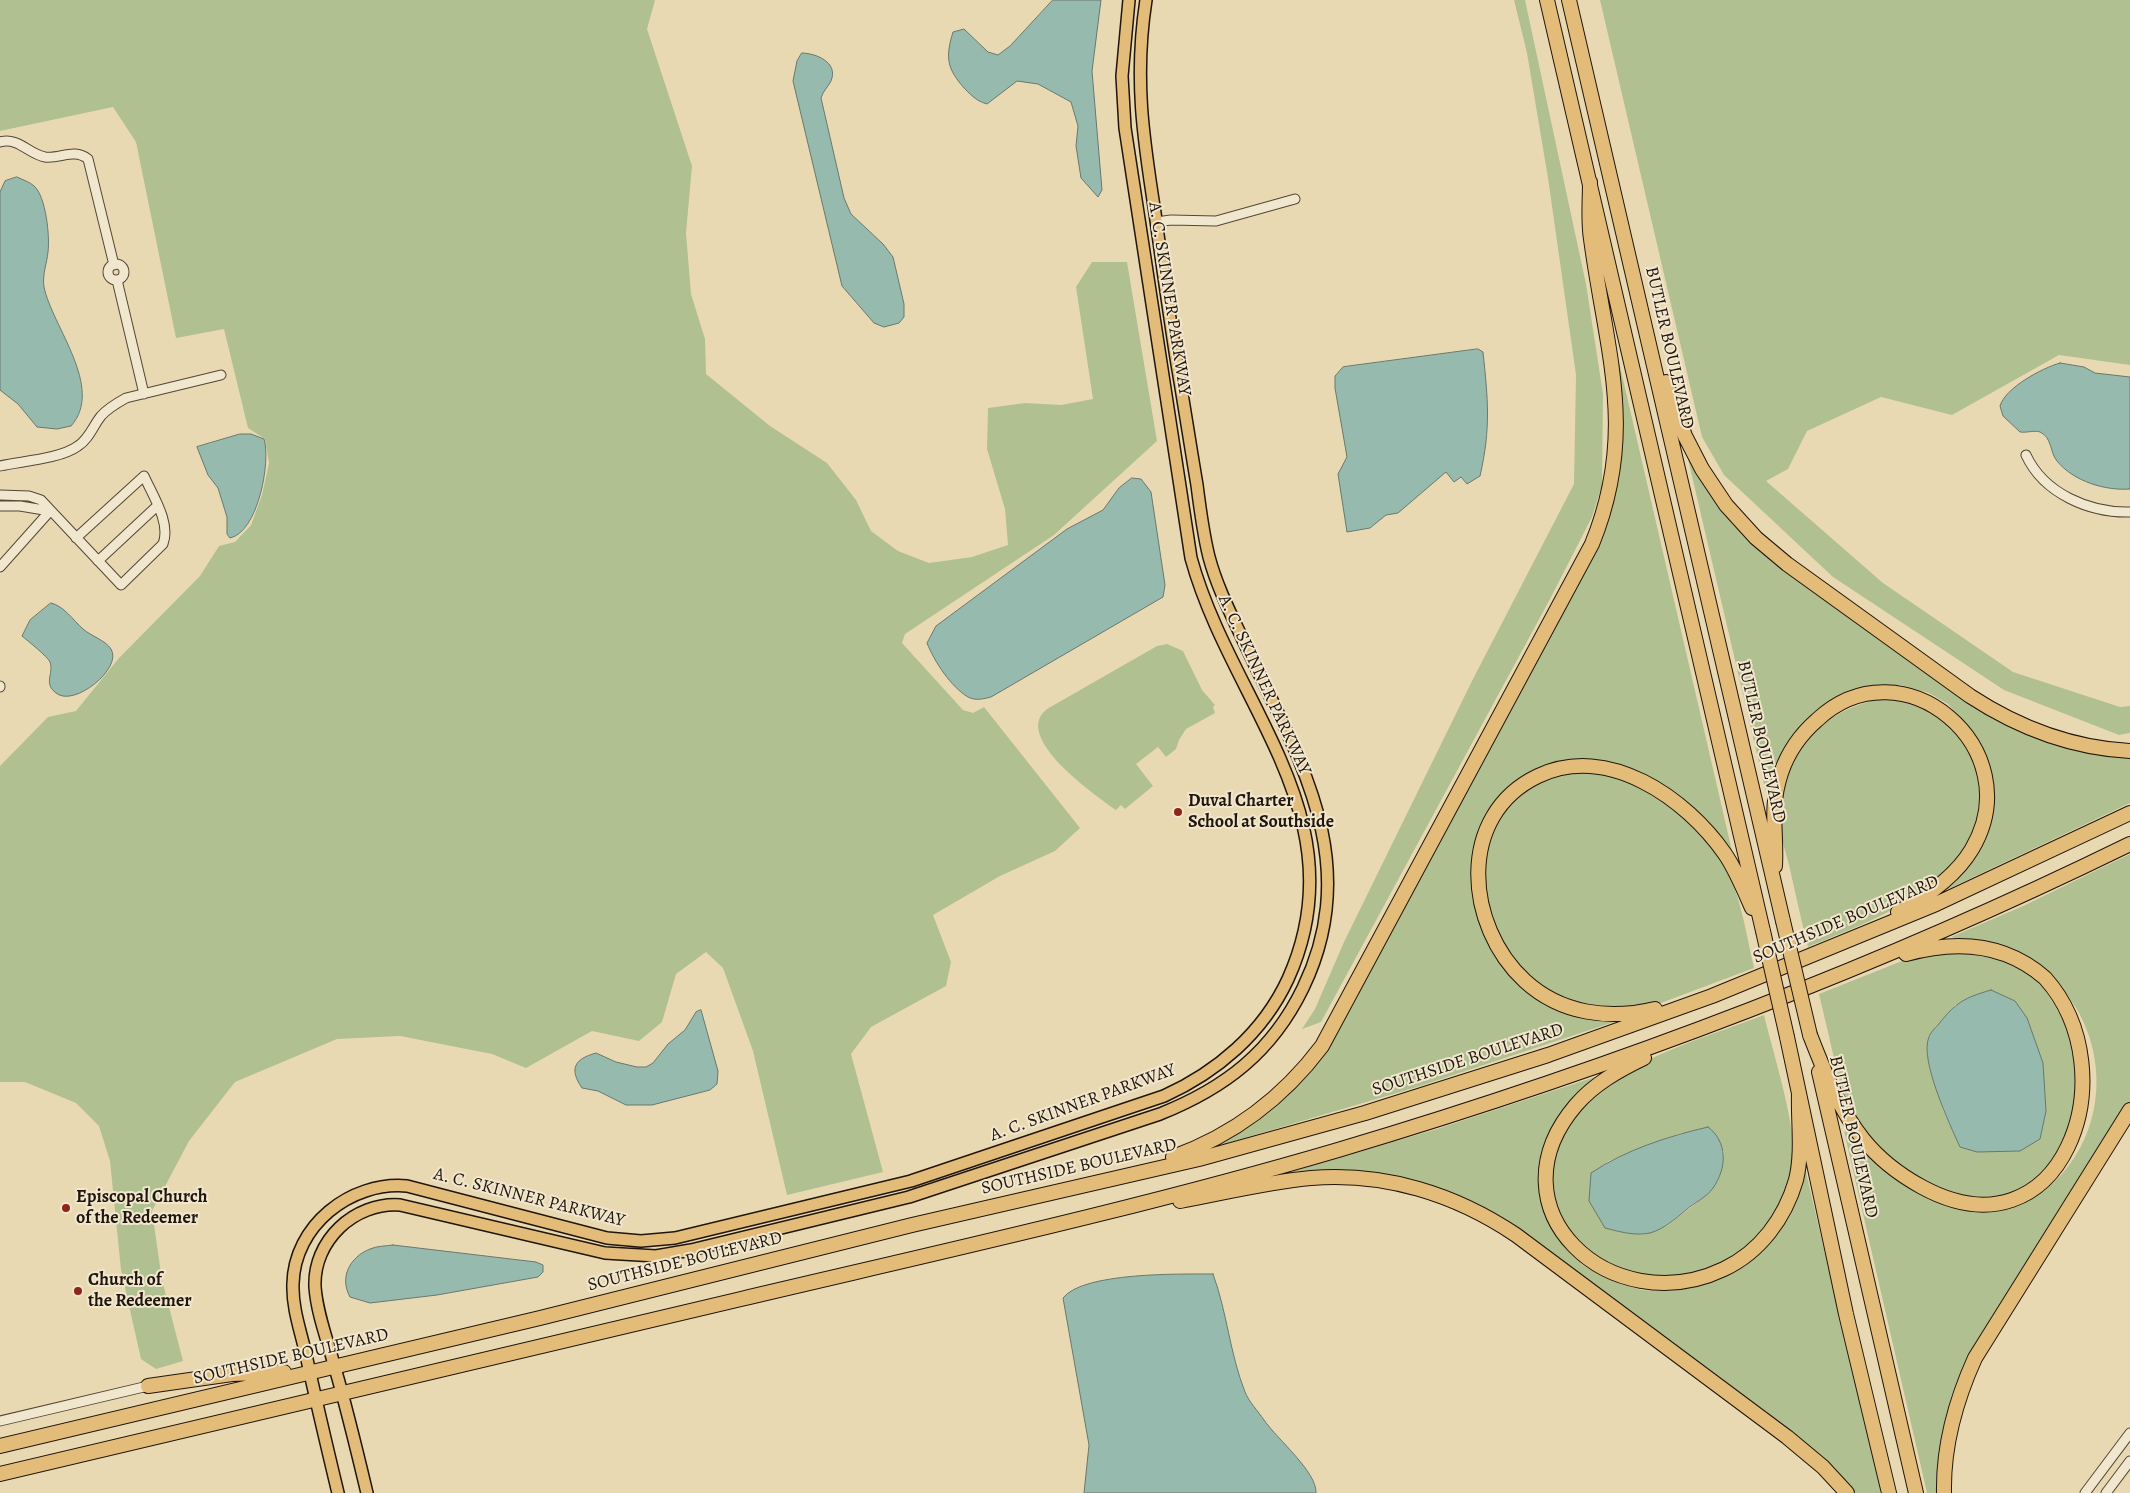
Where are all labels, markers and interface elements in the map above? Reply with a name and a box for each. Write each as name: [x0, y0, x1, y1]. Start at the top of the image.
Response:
street label: A. C. SKINNER PARKWAY: [1143, 200, 1195, 398]
street label: BUTLER BOULEVARD: [1640, 265, 1698, 431]
street label: A. C. SKINNER PARKWAY: [1213, 592, 1315, 778]
street label: BUTLER BOULEVARD: [1732, 659, 1790, 825]
place label: Duval Charter School at Southside: [1188, 791, 1334, 834]
marker: Duval Charter School at Southside: [1172, 806, 1184, 818]
street label: SOUTHSIDE BOULEVARD: [1750, 871, 1942, 969]
street label: SOUTHSIDE BOULEVARD: [1370, 1019, 1566, 1101]
street label: BUTLER BOULEVARD: [1824, 1054, 1882, 1220]
street label: A. C. SKINNER PARKWAY: [987, 1059, 1179, 1147]
street label: SOUTHSIDE BOULEVARD: [979, 1134, 1179, 1200]
street label: A. C. SKINNER PARKWAY: [431, 1164, 627, 1232]
place label: Episcopal Church of the Redeemer: [76, 1187, 207, 1230]
marker: Episcopal Church of the Redeemer: [60, 1202, 72, 1214]
street label: SOUTHSIDE BOULEVARD: [585, 1227, 785, 1297]
place label: Church of the Redeemer: [88, 1270, 192, 1312]
marker: Church of the Redeemer: [72, 1285, 84, 1297]
street label: SOUTHSIDE BOULEVARD: [191, 1324, 391, 1390]

